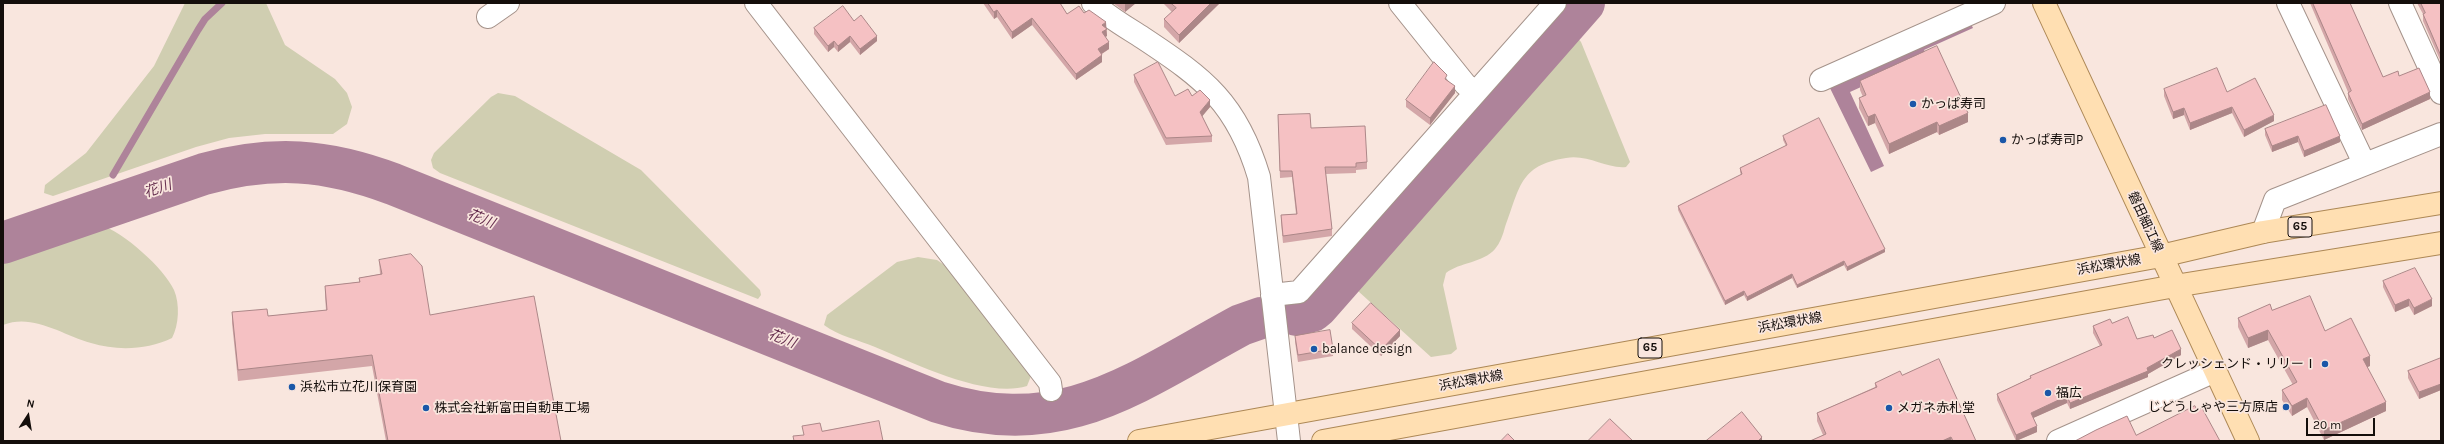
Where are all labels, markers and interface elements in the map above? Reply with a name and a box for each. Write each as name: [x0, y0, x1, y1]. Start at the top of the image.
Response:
place label: かっぱ寿司: [1921, 96, 1986, 112]
marker: かっぱ寿司: [1908, 99, 1918, 109]
place label: かっぱ寿司P: [2011, 132, 2083, 148]
marker: かっぱ寿司P: [1998, 135, 2008, 145]
water label: 花川: [142, 176, 174, 202]
street label: 磐田細江線: [2124, 189, 2166, 255]
water label: 花川: [465, 206, 497, 232]
road number: 65: [2288, 217, 2312, 237]
street label: 浜松環状線: [2076, 252, 2142, 278]
street label: 浜松環状線: [1757, 310, 1823, 336]
water label: 花川: [766, 326, 798, 352]
road number: 65: [1638, 338, 1662, 358]
place label: balance design: [1322, 341, 1412, 357]
marker: balance design: [1309, 344, 1319, 354]
place label: クレッシェンド・リリーⅠ: [2161, 356, 2317, 372]
marker: クレッシェンド・リリーⅠ: [2320, 359, 2330, 369]
street label: 浜松環状線: [1438, 368, 1504, 394]
place label: 浜松市立花川保育園: [300, 379, 417, 395]
marker: 浜松市立花川保育園: [287, 382, 297, 392]
place label: 福広: [2056, 385, 2082, 401]
marker: 福広: [2043, 388, 2053, 398]
north arrow: [8, 396, 48, 436]
text: N: [25, 397, 36, 411]
place label: じどうしゃや三方原店: [2148, 399, 2278, 415]
place label: 株式会社新富田自動車工場: [434, 400, 590, 416]
place label: メガネ赤札堂: [1897, 400, 1975, 416]
marker: じどうしゃや三方原店: [2281, 402, 2291, 412]
marker: 株式会社新富田自動車工場: [421, 403, 431, 413]
marker: メガネ赤札堂: [1884, 403, 1894, 413]
scale bar: [2308, 410, 2377, 436]
text: 20 m: [2313, 418, 2341, 432]

